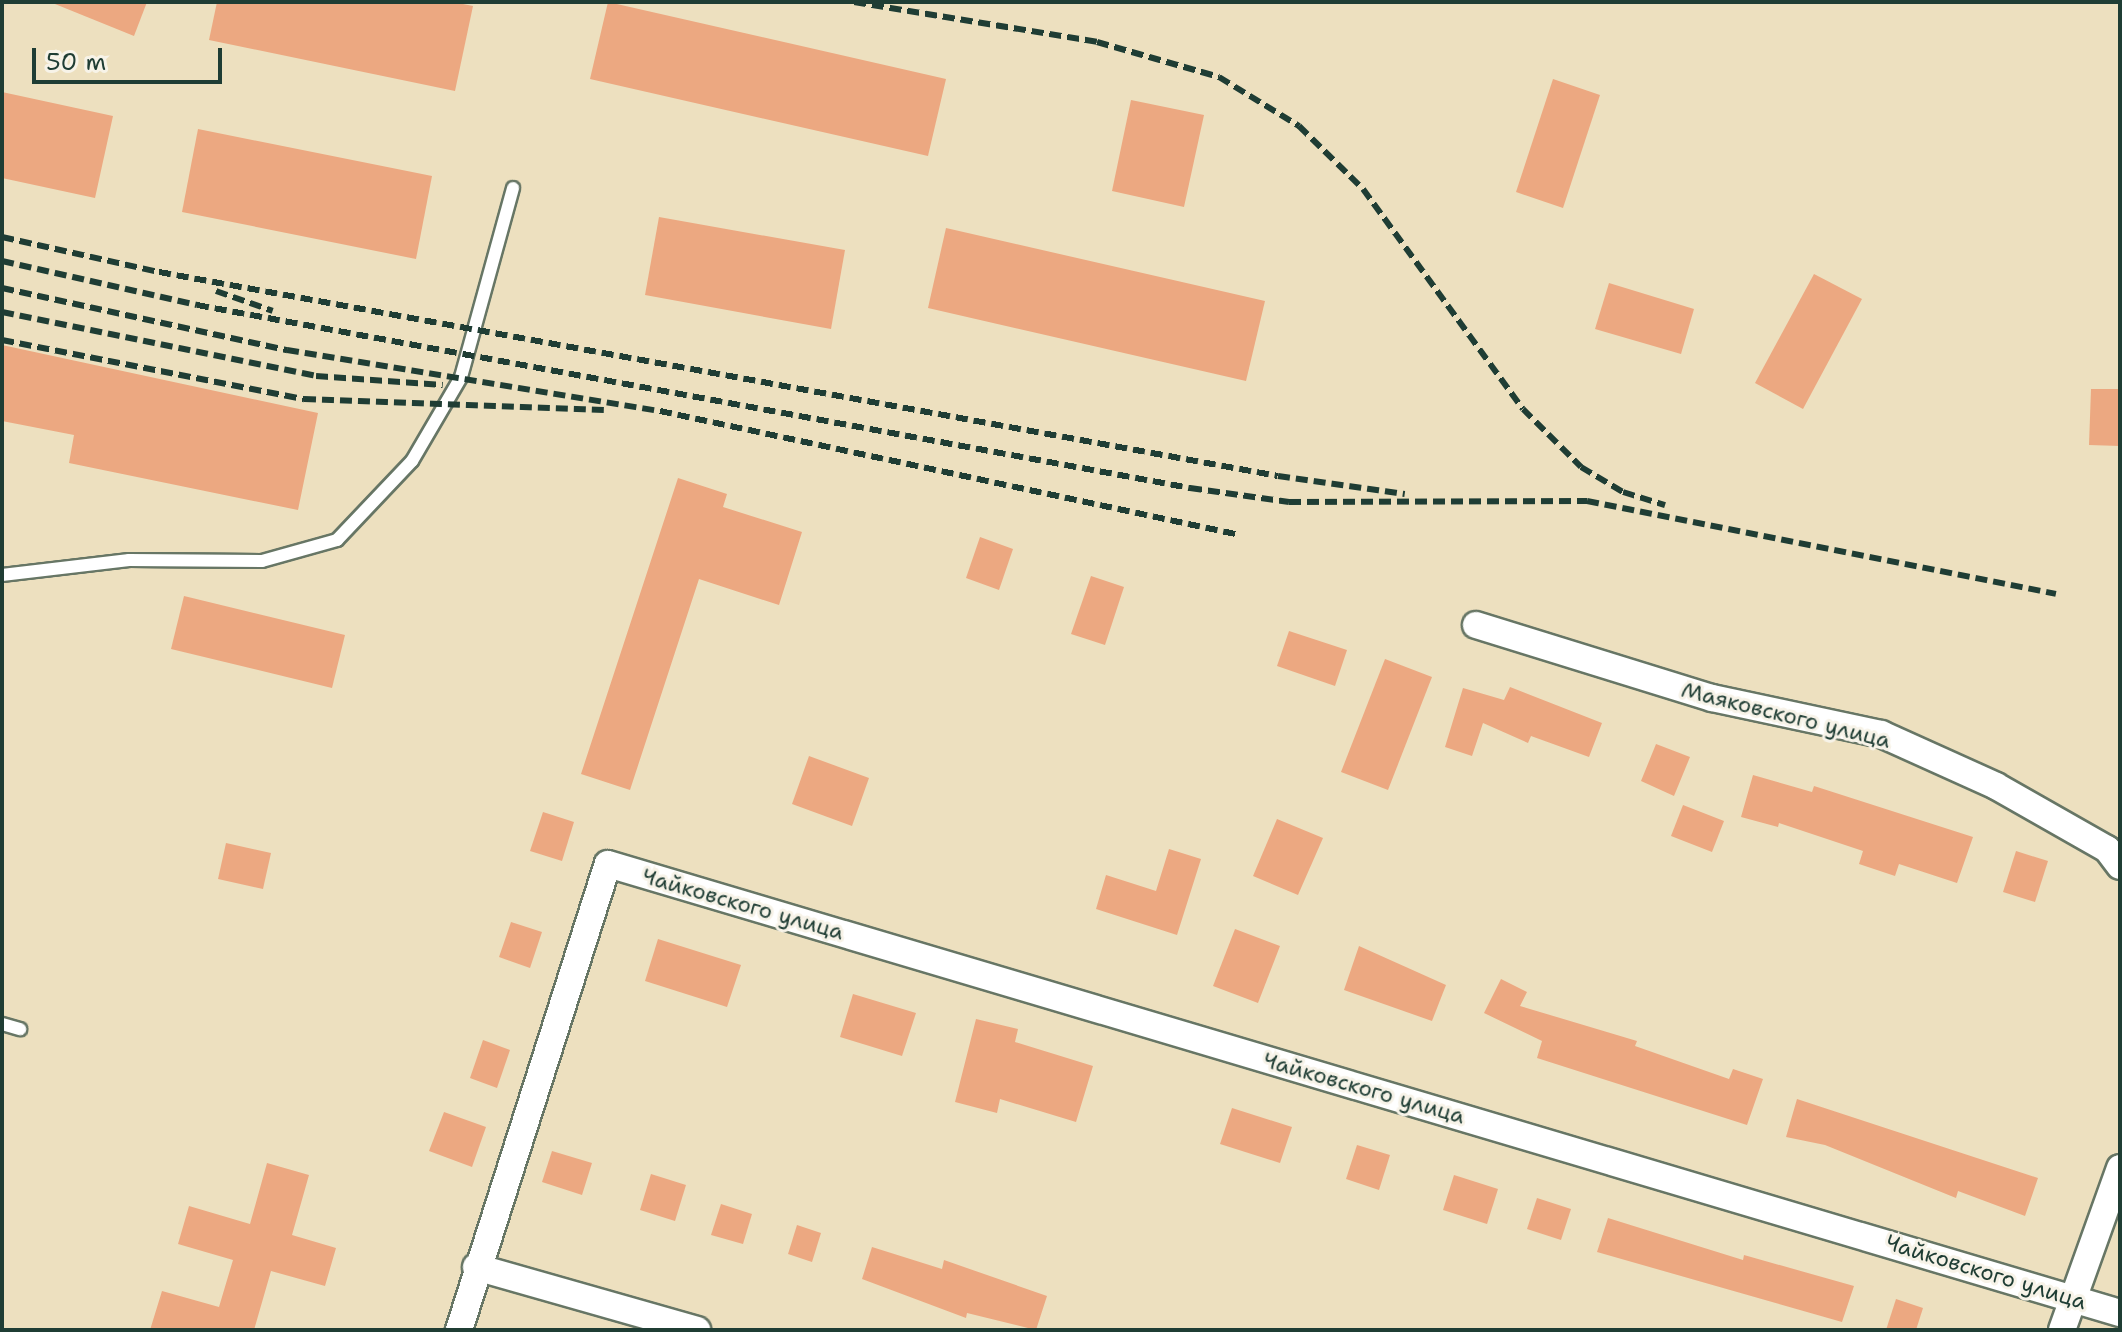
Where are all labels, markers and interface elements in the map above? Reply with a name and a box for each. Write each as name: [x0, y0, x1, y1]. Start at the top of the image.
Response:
scale bar: [36, 32, 226, 82]
text: 50 m: [46, 46, 106, 78]
street label: Маяковского улица: [1679, 676, 1893, 754]
street label: Чайковского улица: [639, 863, 847, 945]
street label: Чайковского улица: [1260, 1047, 1468, 1129]
street label: Чайковского улица: [1882, 1229, 2090, 1315]

